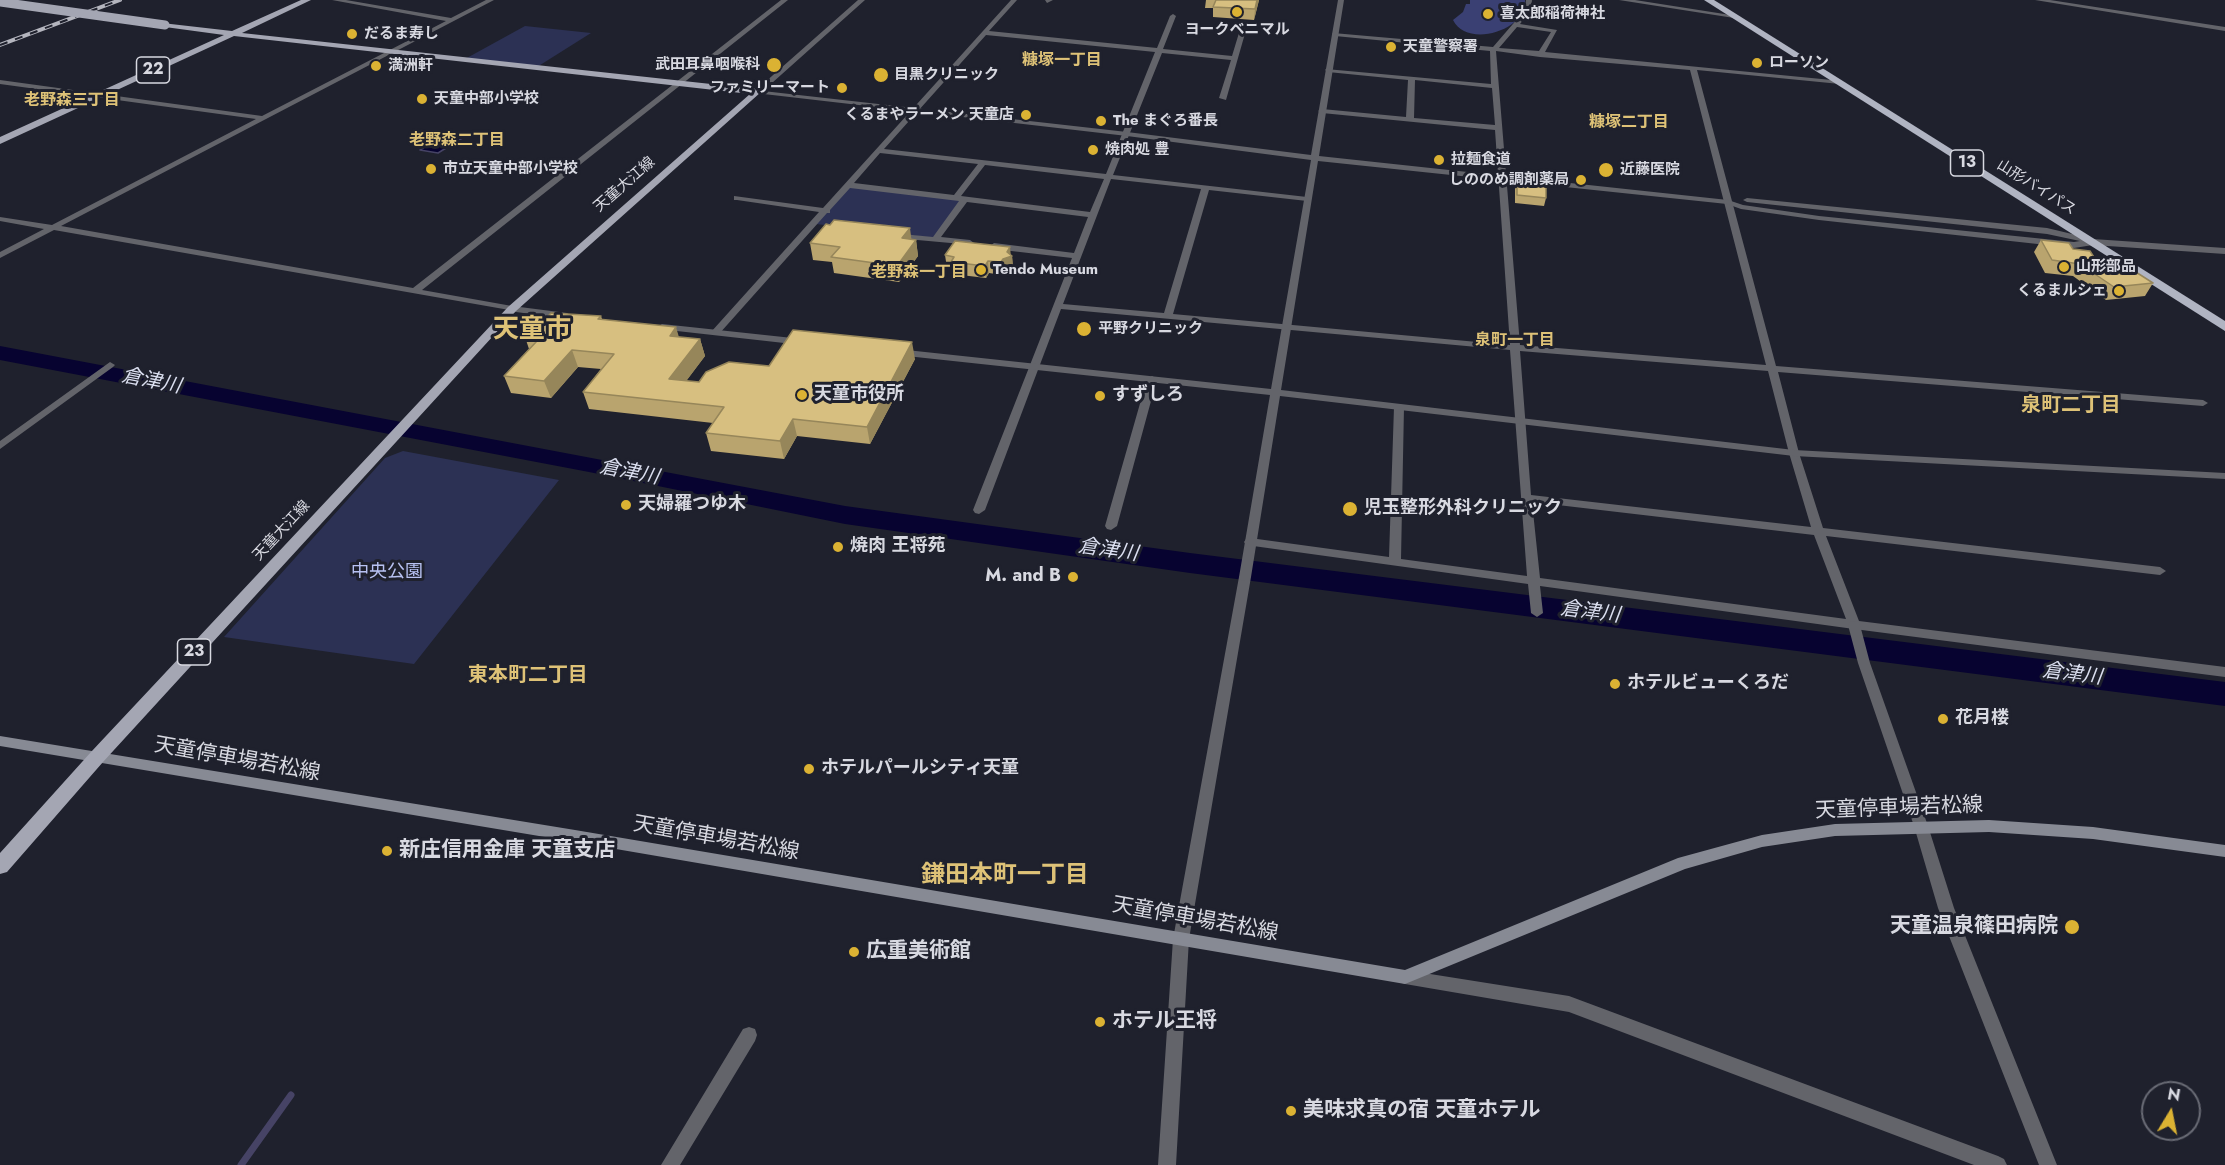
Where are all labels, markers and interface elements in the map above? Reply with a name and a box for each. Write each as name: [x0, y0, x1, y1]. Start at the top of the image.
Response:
marker: ヨークベニマル: [1230, 5, 1244, 19]
place label: 喜太郎稲荷神社: [1500, 5, 1605, 23]
marker: 喜太郎稲荷神社: [1481, 7, 1495, 21]
place label: ヨークベニマル: [1185, 21, 1289, 39]
place label: だるま寿し: [364, 25, 439, 43]
marker: だるま寿し: [345, 27, 359, 41]
place label: 天童警察署: [1403, 38, 1478, 56]
marker: 天童警察署: [1384, 40, 1398, 54]
district label: 糠塚一丁目: [1022, 51, 1102, 71]
place label: ローソン: [1769, 54, 1829, 72]
place label: 武田耳鼻咽喉科: [655, 56, 760, 74]
marker: 武田耳鼻咽喉科: [765, 56, 783, 74]
marker: ローソン: [1750, 56, 1764, 70]
road number: 22: [136, 57, 170, 83]
place label: 満洲軒: [388, 57, 433, 75]
marker: 満洲軒: [369, 59, 383, 73]
marker: 目黒クリニック: [872, 66, 890, 84]
place label: 目黒クリニック: [894, 66, 999, 84]
place label: ファミリーマート: [710, 79, 830, 97]
marker: ファミリーマート: [835, 81, 849, 95]
place label: 天童中部小学校: [434, 90, 539, 108]
district label: 老野森三丁目: [24, 91, 120, 111]
marker: 天童中部小学校: [415, 92, 429, 106]
place label: くるまやラーメン 天童店: [845, 106, 1014, 124]
marker: くるまやラーメン 天童店: [1019, 108, 1033, 122]
place label: The まぐろ番長: [1113, 112, 1218, 130]
district label: 糠塚二丁目: [1589, 113, 1669, 133]
marker: The まぐろ番長: [1094, 114, 1108, 128]
district label: 老野森二丁目: [409, 131, 505, 151]
place label: 焼肉処 豊: [1105, 141, 1169, 159]
marker: 焼肉処 豊: [1086, 143, 1100, 157]
road number: 13: [1950, 150, 1984, 176]
place label: 拉麺食道: [1451, 151, 1511, 169]
marker: 拉麺食道: [1432, 153, 1446, 167]
street label: 天童大江線: [591, 154, 659, 216]
street label: 山形バイパス: [1993, 157, 2079, 219]
place label: 市立天童中部小学校: [443, 160, 578, 178]
marker: 近藤医院: [1597, 161, 1615, 179]
place label: 近藤医院: [1620, 161, 1680, 179]
marker: 市立天童中部小学校: [424, 162, 438, 176]
place label: しののめ調剤薬局: [1449, 171, 1569, 189]
marker: しののめ調剤薬局: [1574, 173, 1588, 187]
place label: 山形部品: [2076, 258, 2136, 276]
marker: 山形部品: [2057, 260, 2071, 274]
place label: Tendo Museum: [993, 261, 1098, 279]
district label: 老野森一丁目: [871, 263, 967, 283]
marker: Tendo Museum: [974, 263, 988, 277]
place label: くるまルシェ: [2017, 282, 2107, 300]
marker: くるまルシェ: [2112, 284, 2126, 298]
district label: 天童市: [493, 315, 571, 347]
marker: 平野クリニック: [1075, 320, 1093, 338]
place label: 平野クリニック: [1098, 320, 1203, 338]
district label: 泉町一丁目: [1475, 331, 1555, 351]
water label: 倉津川: [119, 364, 183, 400]
place label: 天童市役所: [814, 384, 904, 406]
place label: すずしろ: [1112, 385, 1184, 407]
marker: 天童市役所: [795, 388, 809, 402]
marker: すずしろ: [1093, 389, 1107, 403]
district label: 泉町二丁目: [2021, 394, 2121, 418]
water label: 倉津川: [597, 455, 661, 491]
place label: 天婦羅つゆ木: [638, 494, 746, 516]
street label: 天童大江線: [250, 497, 314, 565]
marker: 天婦羅つゆ木: [619, 498, 633, 512]
place label: 児玉整形外科クリニック: [1364, 498, 1562, 520]
marker: 児玉整形外科クリニック: [1341, 500, 1359, 518]
water label: 倉津川: [1077, 535, 1139, 567]
place label: 焼肉 王将苑: [850, 536, 945, 558]
marker: 焼肉 王将苑: [831, 540, 845, 554]
park label: 中央公園: [351, 562, 423, 584]
place label: M. and B: [985, 566, 1061, 588]
marker: M. and B: [1066, 570, 1080, 584]
water label: 倉津川: [1559, 597, 1621, 629]
road number: 23: [178, 639, 210, 665]
water label: 倉津川: [2041, 659, 2103, 691]
district label: 東本町二丁目: [468, 664, 588, 688]
place label: ホテルビューくろだ: [1627, 673, 1789, 695]
marker: ホテルビューくろだ: [1608, 677, 1622, 691]
place label: 花月楼: [1955, 708, 2009, 730]
marker: 花月楼: [1936, 712, 1950, 726]
street label: 天童停車場若松線: [152, 733, 322, 787]
place label: ホテルパールシティ天童: [821, 758, 1019, 780]
marker: ホテルパールシティ天童: [802, 762, 816, 776]
street label: 天童停車場若松線: [1815, 793, 1983, 825]
street label: 天童停車場若松線: [631, 812, 801, 866]
place label: 新庄信用金庫 天童支店: [399, 838, 615, 864]
marker: 新庄信用金庫 天童支店: [380, 844, 394, 858]
district label: 鎌田本町一丁目: [921, 862, 1089, 890]
street label: 天童停車場若松線: [1110, 893, 1280, 947]
place label: 天童温泉篠田病院: [1890, 914, 2058, 940]
marker: 天童温泉篠田病院: [2063, 918, 2081, 936]
place label: 広重美術館: [866, 939, 971, 965]
marker: 広重美術館: [847, 945, 861, 959]
place label: ホテル王将: [1112, 1009, 1217, 1035]
marker: ホテル王将: [1093, 1015, 1107, 1029]
north arrow: [2141, 1081, 2201, 1141]
text: N: [2166, 1082, 2182, 1107]
place label: 美味求真の宿 天童ホテル: [1303, 1098, 1540, 1124]
marker: 美味求真の宿 天童ホテル: [1284, 1104, 1298, 1118]

